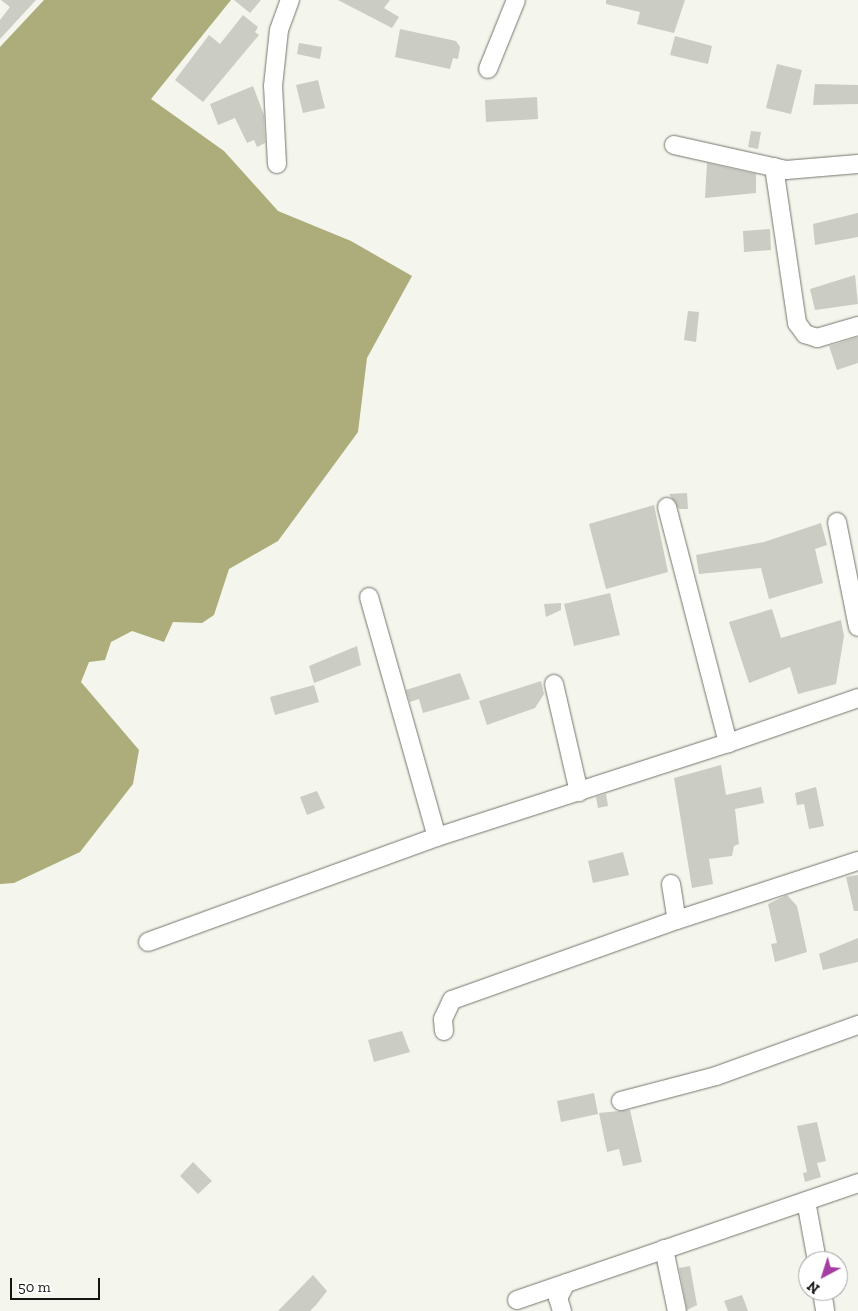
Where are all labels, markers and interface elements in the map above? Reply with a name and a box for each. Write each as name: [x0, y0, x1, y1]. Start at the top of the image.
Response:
north arrow: [798, 1251, 848, 1301]
scale bar: [12, 1268, 102, 1300]
text: N: [804, 1277, 823, 1297]
text: 50 m: [18, 1278, 51, 1296]

